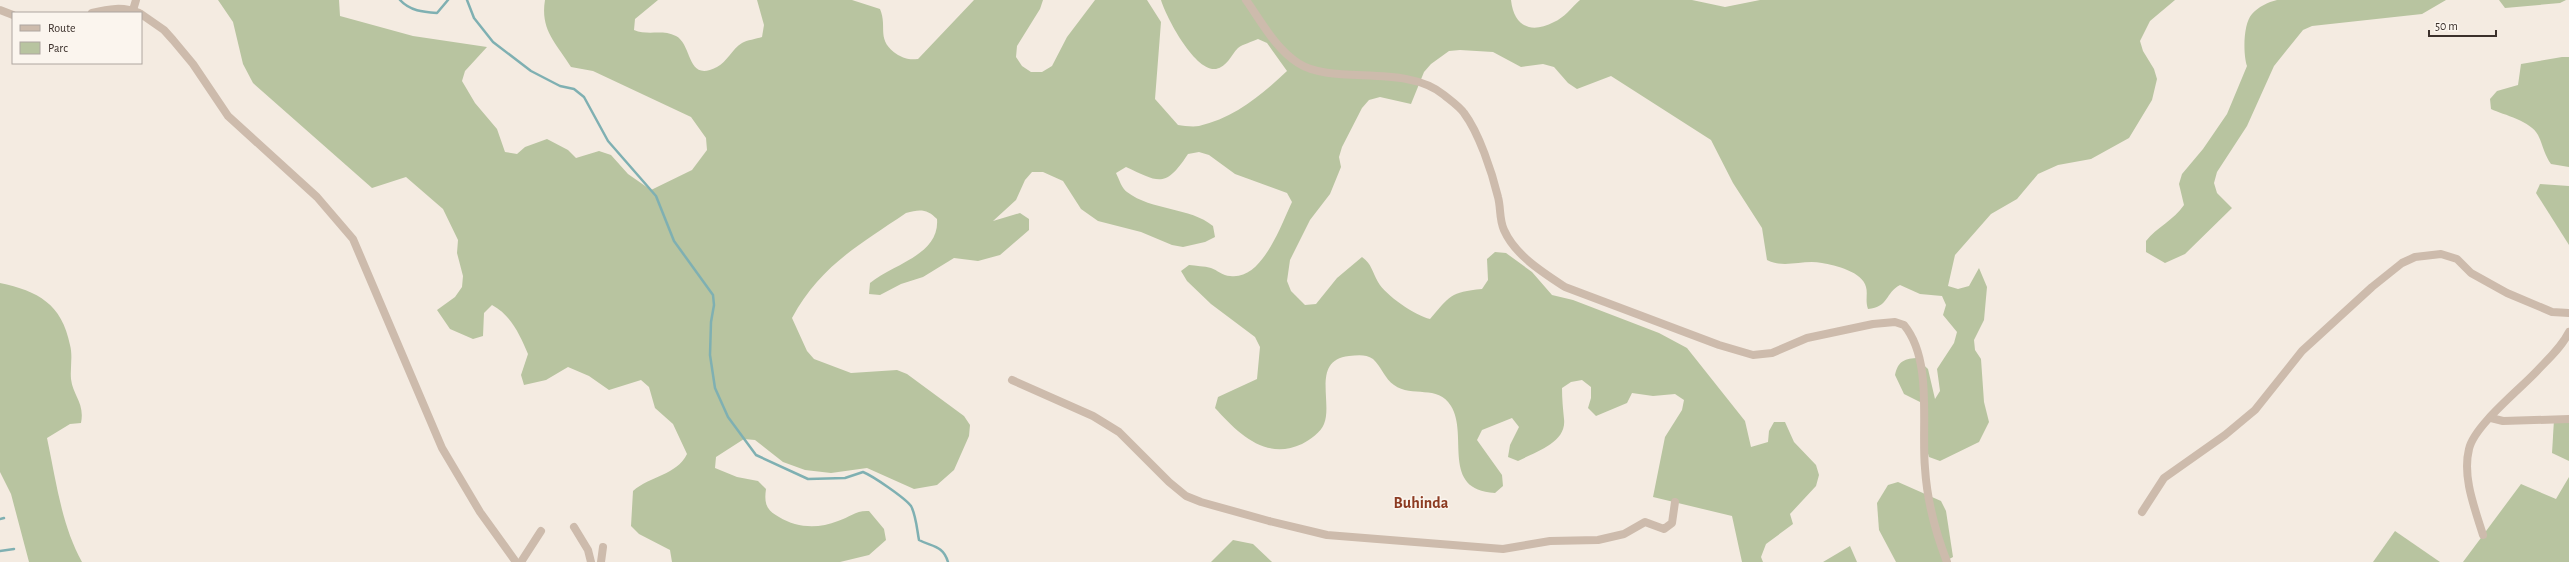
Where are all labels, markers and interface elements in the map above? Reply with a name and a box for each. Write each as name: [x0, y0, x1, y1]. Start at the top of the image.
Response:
legend: [12, 12, 142, 64]
scale bar: [2429, 12, 2496, 38]
text: 50 m: [2435, 20, 2458, 32]
text: Route: [48, 22, 75, 34]
text: Parc: [48, 42, 68, 54]
district label: Buhinda: [1394, 495, 1449, 511]

